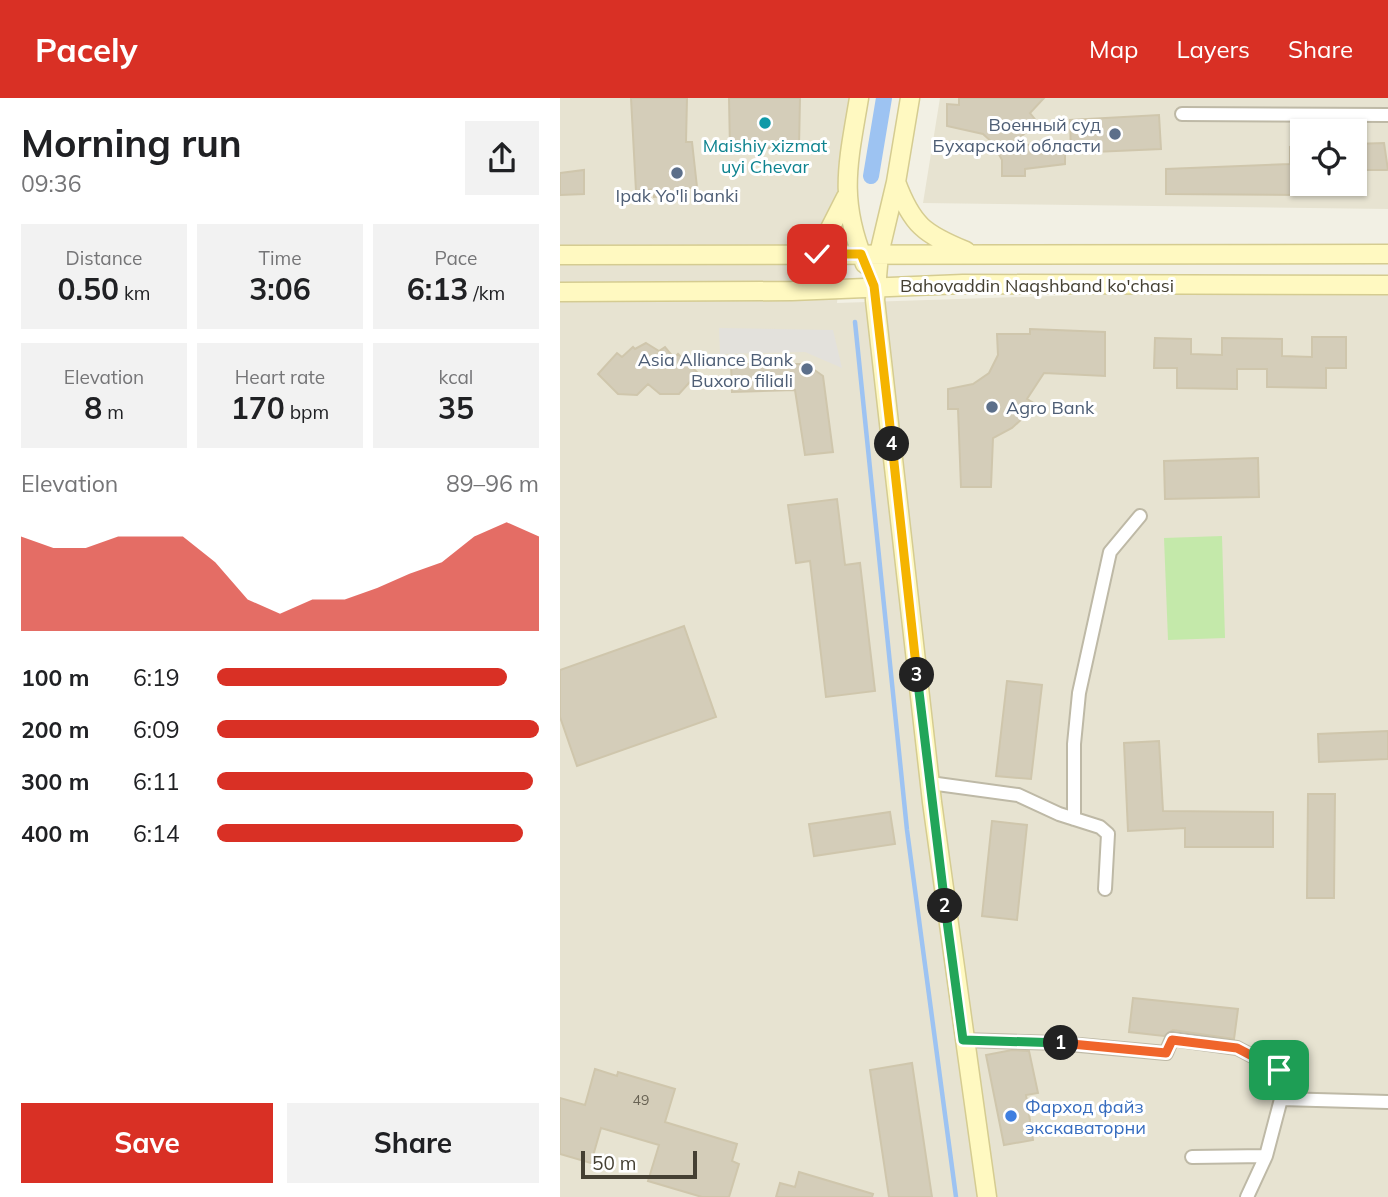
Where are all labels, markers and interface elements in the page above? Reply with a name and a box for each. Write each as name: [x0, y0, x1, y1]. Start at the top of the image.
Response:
text: Pacely: [35, 29, 138, 70]
text: Map: [1089, 34, 1138, 64]
text: Layers: [1176, 34, 1250, 64]
text: Share: [1288, 34, 1353, 64]
place label: Военный суд Бухарской области: [933, 113, 1101, 157]
marker: Maishiy xizmat uyi Chevar: [757, 115, 773, 131]
text: Morning run: [21, 119, 242, 167]
map controls: [1290, 119, 1367, 196]
button: locate: [1290, 119, 1367, 196]
button: share: [465, 121, 539, 195]
marker: Военный суд Бухарской области: [1107, 126, 1123, 142]
place label: Maishiy xizmat uyi Chevar: [703, 134, 827, 178]
marker: Ipak Yo'li banki: [669, 165, 685, 181]
text: 09:36: [21, 169, 81, 198]
place label: Ipak Yo'li banki: [616, 184, 738, 207]
pin: [787, 224, 847, 284]
icon: check: [798, 235, 836, 273]
text: Distance: [66, 246, 142, 270]
text: Time: [258, 246, 302, 270]
text: Pace: [435, 246, 477, 270]
text: 0.50: [58, 270, 119, 308]
text: 3:06: [249, 270, 311, 308]
text: 6:13: [407, 270, 468, 308]
street label: Bahovaddin Naqshband ko'chasi: [900, 274, 1174, 297]
text: km: [119, 281, 150, 305]
text: /km: [468, 281, 505, 305]
place label: Asia Alliance Bank Buxoro filiali: [638, 348, 794, 392]
marker: Asia Alliance Bank Buxoro filiali: [799, 361, 815, 377]
text: Elevation: [64, 365, 144, 389]
text: Heart rate: [235, 365, 325, 389]
text: kcal: [439, 365, 473, 389]
text: 8: [84, 389, 102, 427]
text: 170: [231, 389, 285, 427]
text: 35: [438, 389, 474, 427]
place label: Agro Bank: [1006, 396, 1095, 419]
marker: Agro Bank: [984, 399, 1000, 415]
text: m: [102, 400, 124, 424]
text: bpm: [285, 400, 329, 424]
pin: 4: [874, 426, 910, 462]
text: 4: [886, 431, 897, 455]
text: Elevation: [21, 469, 118, 498]
text: 89–96 m: [446, 469, 539, 498]
pin: 3: [900, 658, 934, 692]
text: 3: [911, 662, 922, 686]
text: 100 m: [21, 663, 89, 692]
text: 6:19: [133, 663, 180, 692]
text: 200 m: [21, 715, 89, 744]
text: 6:09: [133, 715, 180, 744]
text: 300 m: [21, 767, 89, 796]
text: 6:11: [133, 767, 180, 796]
text: 400 m: [21, 819, 89, 848]
text: 6:14: [133, 819, 180, 848]
pin: 2: [928, 888, 962, 924]
text: 2: [939, 893, 950, 917]
pin: 1: [1044, 1026, 1078, 1060]
text: 1: [1055, 1030, 1066, 1054]
pin: [1249, 1040, 1309, 1100]
icon: arrive: [1260, 1051, 1298, 1089]
house number: 49: [633, 1091, 649, 1109]
place label: Фарход файз экскаваторни: [1025, 1095, 1146, 1139]
button: Save: [21, 1103, 273, 1183]
button: Share: [287, 1103, 539, 1183]
marker: Фарход файз экскаваторни: [1003, 1108, 1019, 1124]
scale bar: [581, 1148, 696, 1180]
text: 50 m: [592, 1151, 636, 1175]

